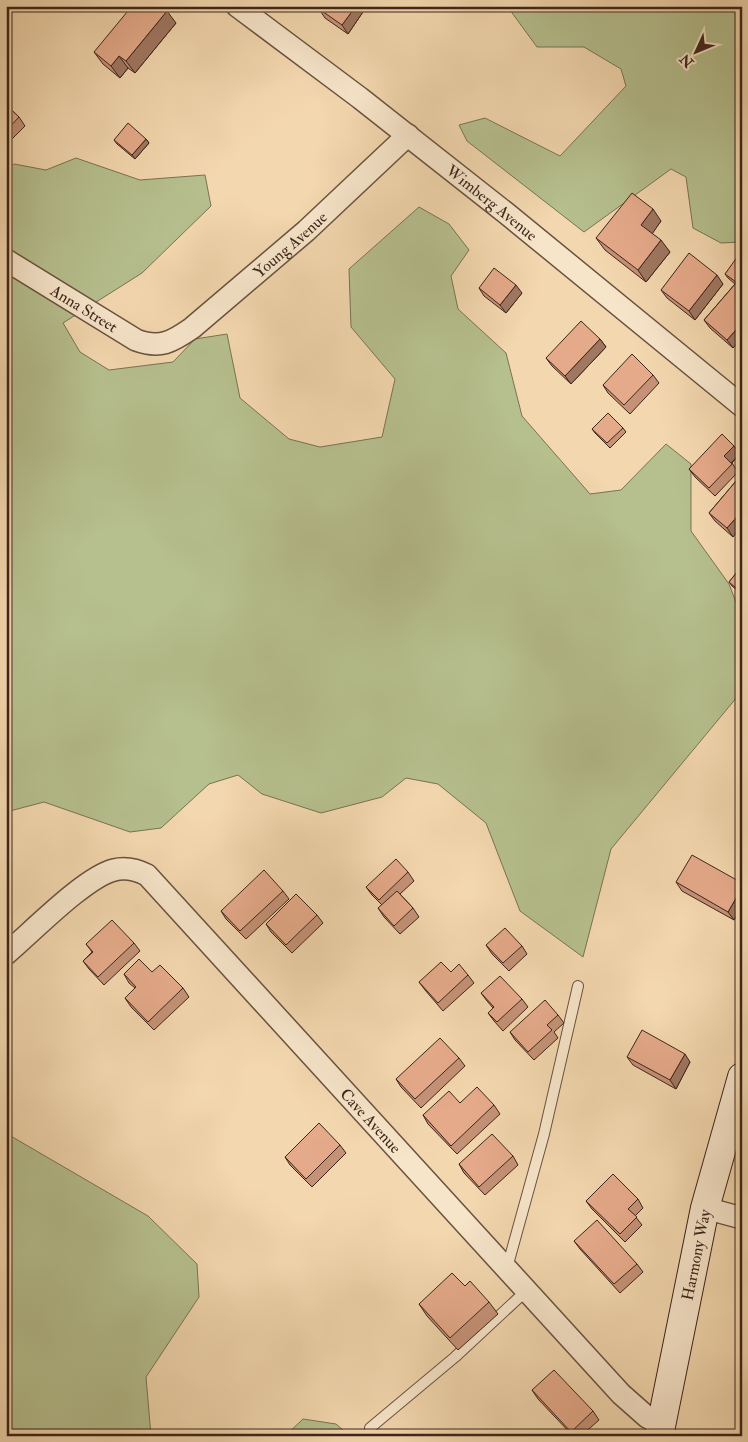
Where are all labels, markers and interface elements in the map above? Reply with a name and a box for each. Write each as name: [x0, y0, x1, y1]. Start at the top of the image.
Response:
north arrow: [670, 28, 720, 78]
text: N: [676, 50, 698, 72]
street label: Wimberg Avenue: [441, 160, 541, 246]
street label: Young Avenue: [250, 207, 332, 282]
street label: Anna Street: [46, 280, 121, 337]
street label: Cave Avenue: [336, 1084, 405, 1158]
street label: Harmony Way: [678, 1207, 716, 1302]

